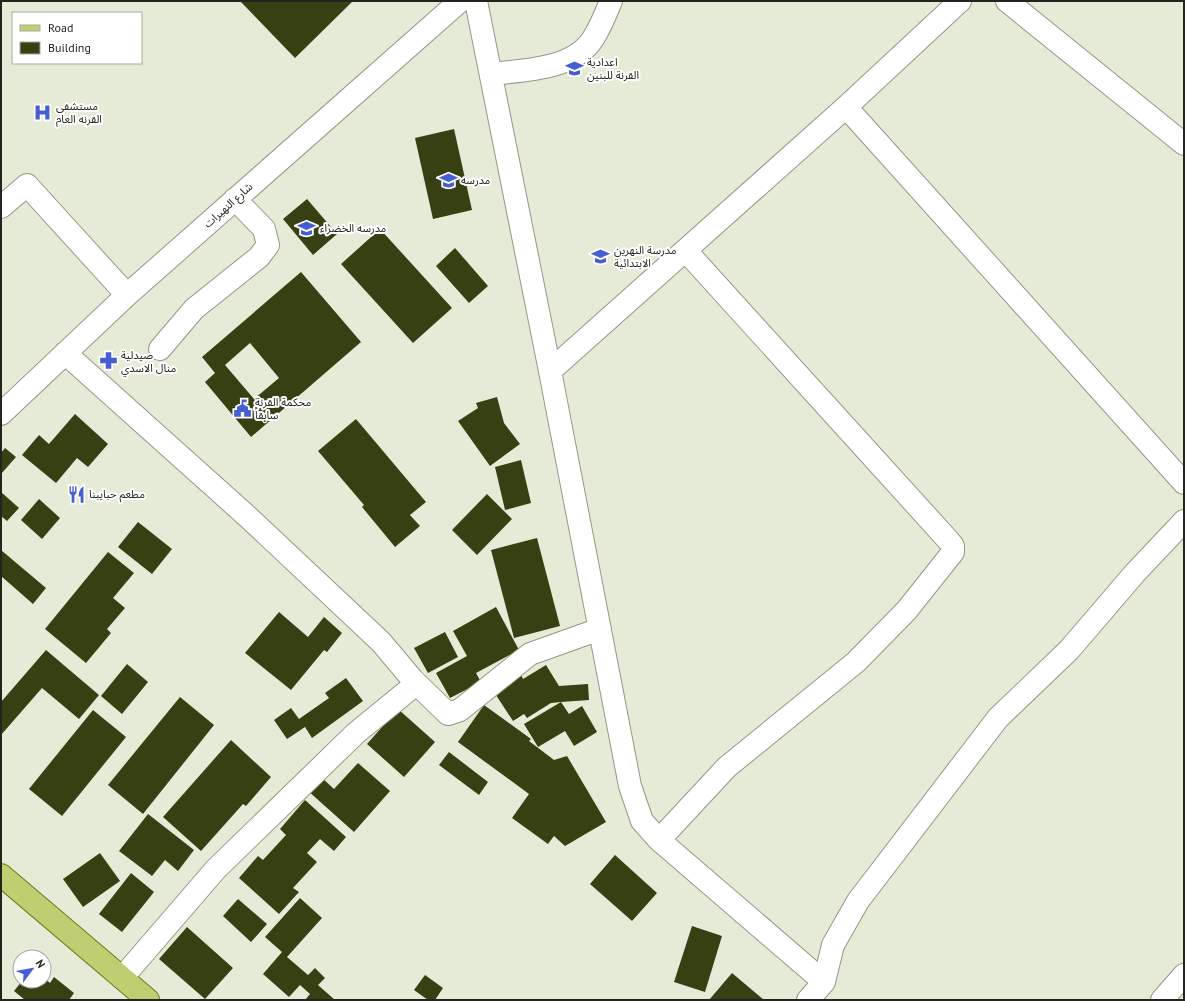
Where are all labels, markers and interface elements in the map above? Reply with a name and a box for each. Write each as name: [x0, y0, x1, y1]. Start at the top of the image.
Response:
legend: [12, 12, 142, 64]
text: Road: [48, 20, 73, 35]
text: Building: [48, 40, 91, 55]
place label: اعدادية القرنة للبنين: [587, 55, 639, 82]
school or university icon: اعدادية القرنة للبنين: [564, 58, 584, 78]
place label: مستشفى القرنه العام: [56, 99, 102, 127]
hospital icon: مستشفى القرنه العام: [33, 102, 53, 122]
school or university icon: مدرسه: [438, 170, 458, 190]
place label: مدرسه: [461, 173, 491, 187]
street label: شارع النهيرات: [201, 179, 256, 231]
school or university icon: مدرسه الخضراء: [297, 218, 317, 238]
place label: مدرسه الخضراء: [320, 221, 387, 235]
place label: مدرسة النهرين الابتدائية: [614, 243, 677, 270]
school or university icon: مدرسة النهرين الابتدائية: [591, 246, 611, 266]
place label: صيدلية منال الاسدي: [121, 348, 176, 378]
pharmacy icon: صيدلية منال الاسدي: [98, 351, 118, 371]
place label: محكمة القرنة سابقاً: [254, 395, 311, 422]
public building icon: محكمة القرنة سابقاً: [232, 398, 252, 418]
restaurant icon: مطعم حبايبنا: [66, 484, 86, 504]
place label: مطعم حبايبنا: [89, 487, 145, 503]
north arrow: [12, 949, 52, 989]
text: N: [33, 957, 48, 970]

